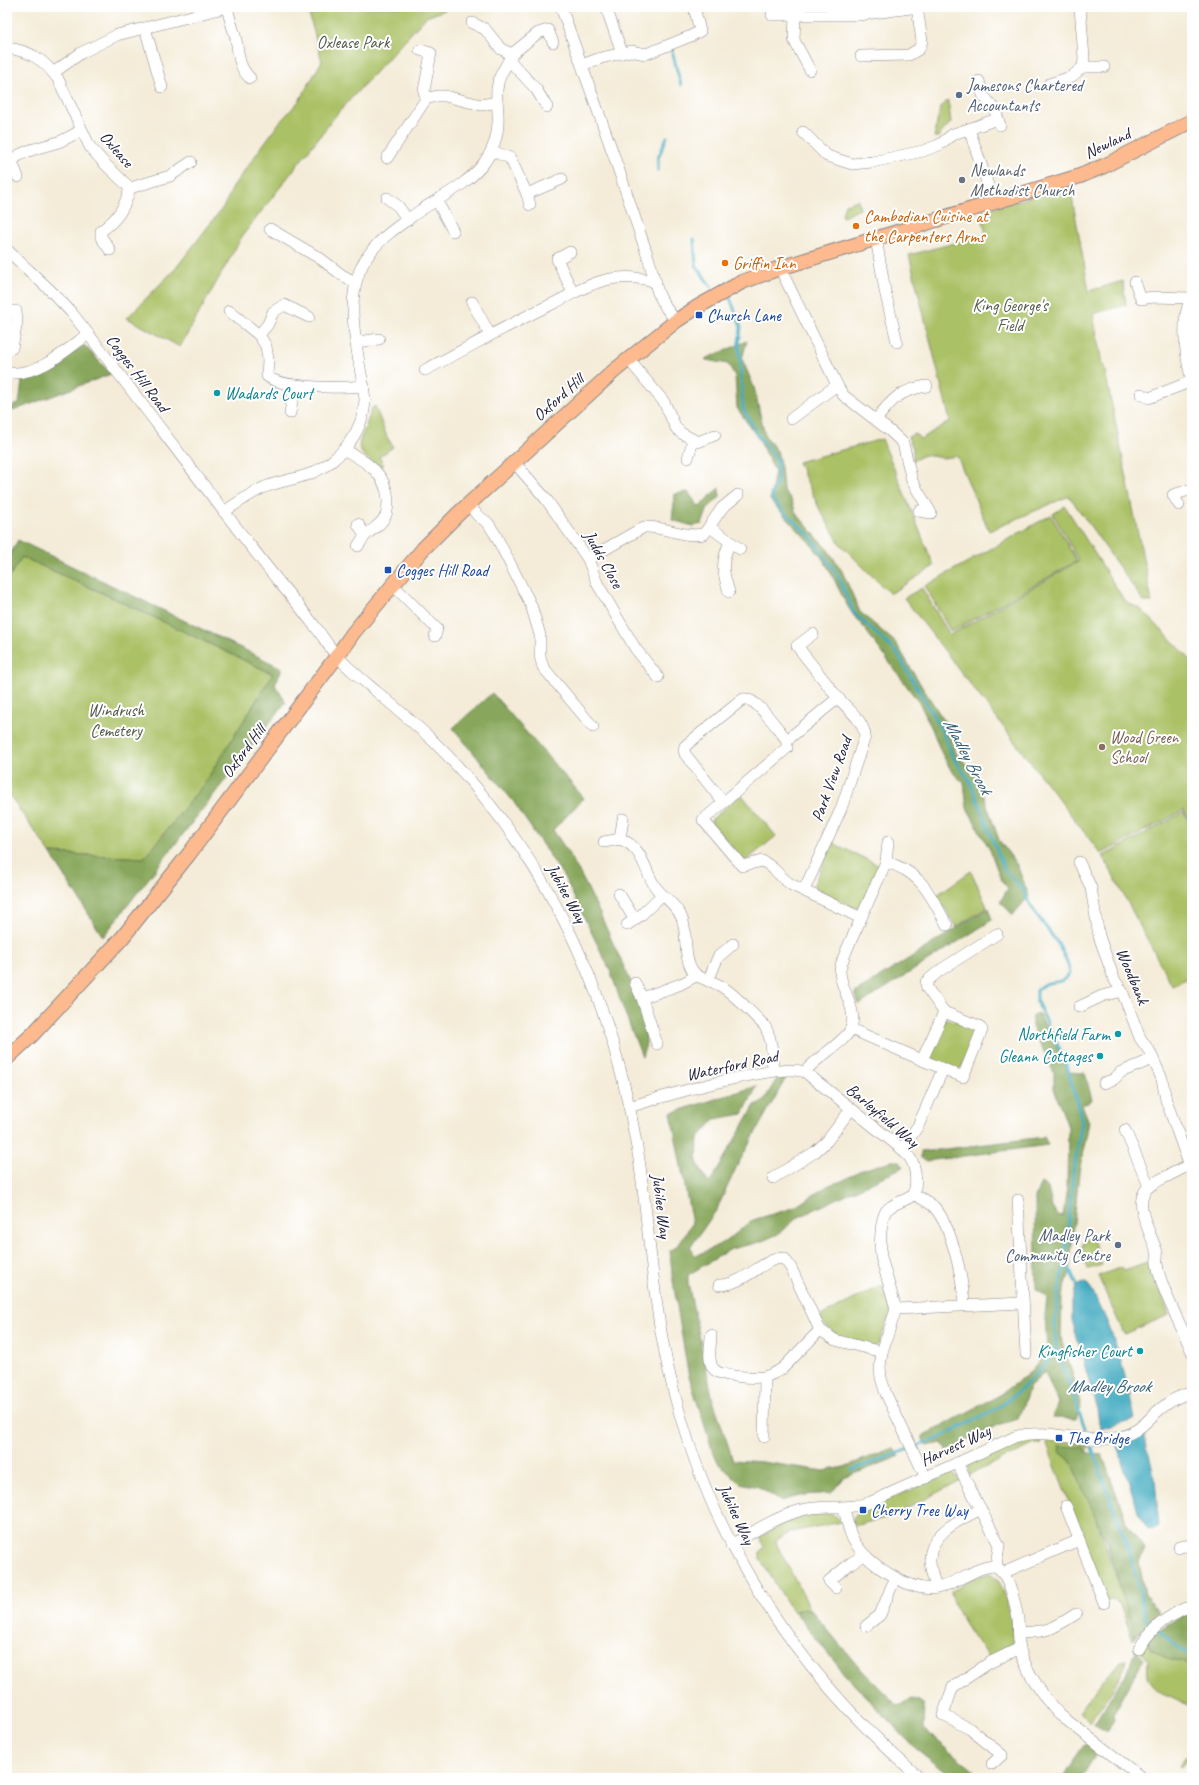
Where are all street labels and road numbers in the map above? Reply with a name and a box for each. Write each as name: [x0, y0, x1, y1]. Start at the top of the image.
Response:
street label: Newland: [1081, 122, 1136, 164]
street label: Oxlease: [95, 127, 139, 173]
street label: Cogges Hill Road: [101, 330, 175, 418]
street label: Oxford Hill: [529, 367, 590, 426]
street label: Judds Close: [579, 526, 629, 593]
street label: Oxford Hill: [217, 718, 272, 782]
street label: Park View Road: [806, 732, 857, 824]
street label: Jubilee Way: [541, 859, 592, 928]
street label: Woodbank: [1111, 945, 1154, 1009]
street label: Waterford Road: [684, 1045, 782, 1085]
street label: Barleyfield Way: [842, 1079, 924, 1153]
street label: Jubilee Way: [647, 1172, 676, 1241]
street label: Harvest Way: [917, 1420, 995, 1471]
street label: Jubilee Way: [713, 1480, 760, 1549]

